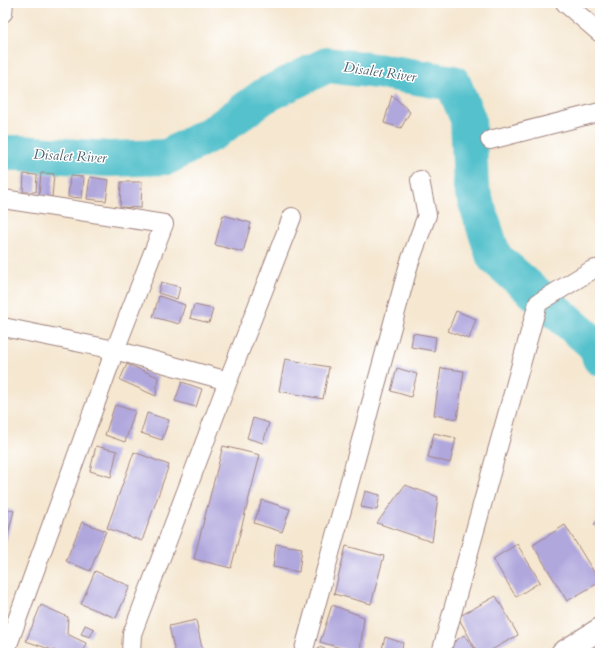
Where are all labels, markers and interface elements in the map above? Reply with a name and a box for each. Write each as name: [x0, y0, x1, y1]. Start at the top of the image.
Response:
water label: Disalet River: [342, 57, 418, 87]
water label: Disalet River: [33, 145, 107, 167]

